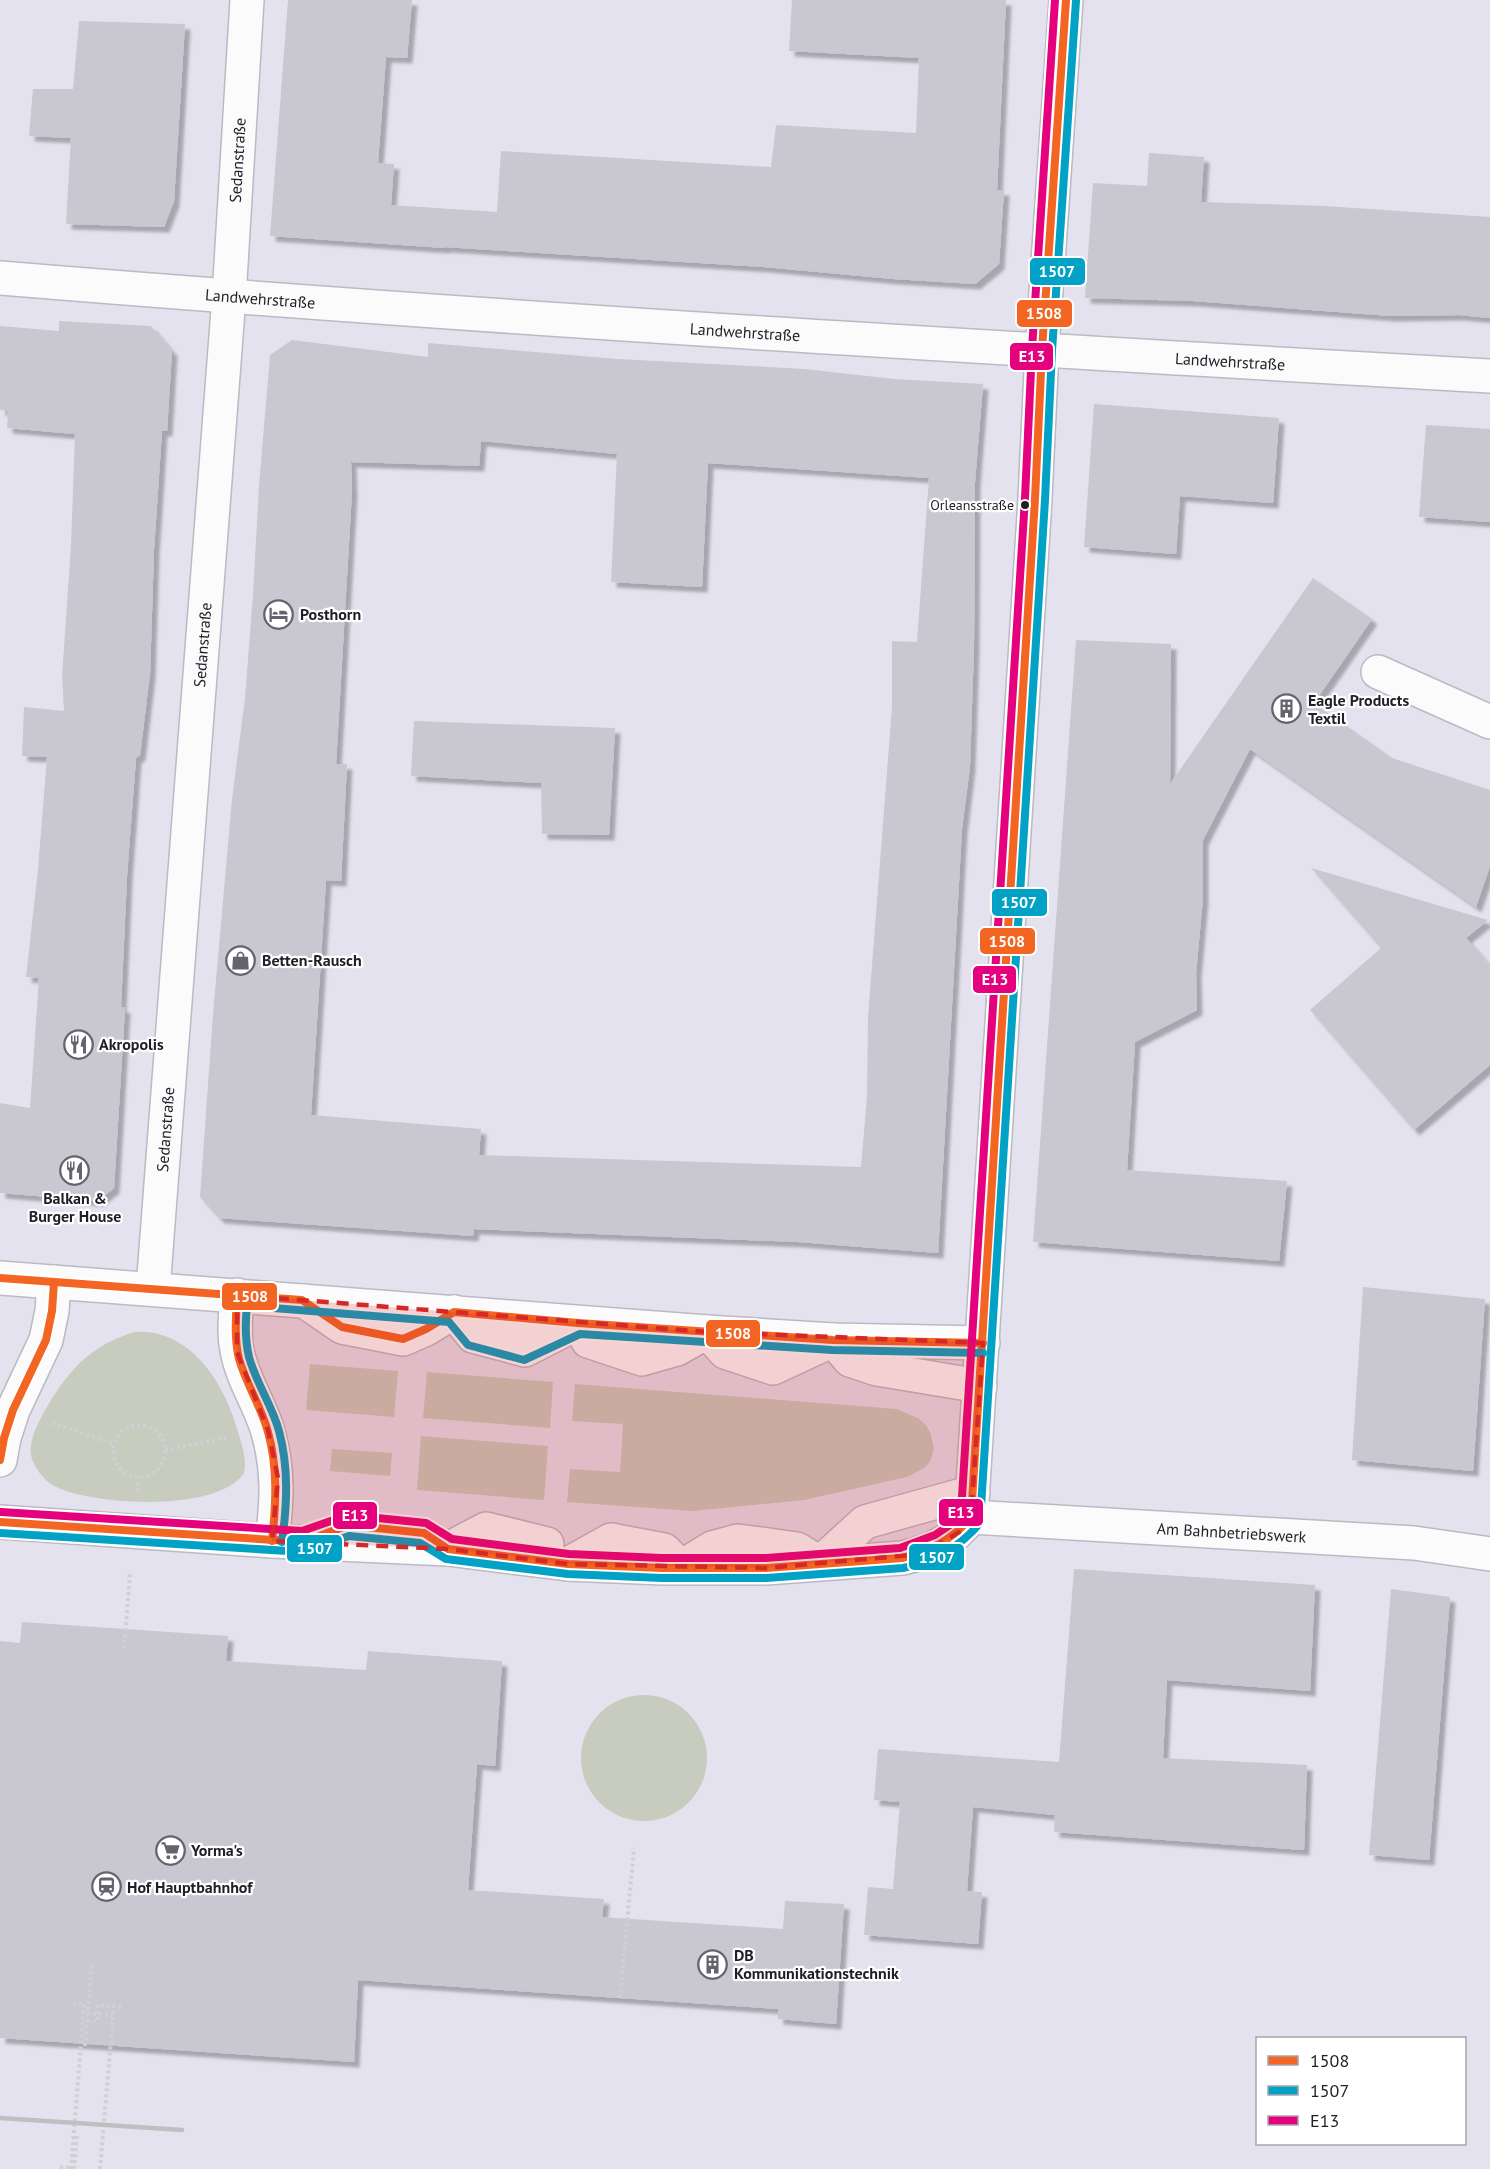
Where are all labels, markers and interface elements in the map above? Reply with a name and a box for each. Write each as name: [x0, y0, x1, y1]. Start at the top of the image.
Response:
street label: Sedanstraße: [225, 117, 250, 203]
line badge: 1507: [1029, 257, 1086, 286]
text: 1507: [1039, 261, 1075, 281]
street label: Landwehrstraße: [204, 284, 316, 313]
line badge: 1508: [1016, 299, 1073, 328]
text: 1508: [1026, 303, 1062, 323]
street label: Landwehrstraße: [689, 318, 801, 345]
line badge: E13: [1009, 342, 1054, 371]
text: E13: [1019, 346, 1045, 366]
street label: Landwehrstraße: [1174, 348, 1286, 374]
place label: Orleansstraße: [930, 496, 1014, 514]
marker: Orleansstraße: [1019, 499, 1031, 511]
hotel icon: Posthorn: [263, 598, 295, 630]
street label: Sedanstraße: [189, 602, 216, 688]
place label: Posthorn: [300, 604, 361, 624]
place label: Eagle Products Textil: [1308, 690, 1409, 728]
building icon: Eagle Products Textil: [1271, 693, 1303, 725]
line badge: 1507: [991, 888, 1048, 917]
text: 1507: [1001, 892, 1037, 912]
line badge: 1508: [979, 927, 1036, 955]
text: 1508: [989, 931, 1025, 951]
shop icon: Betten-Rausch: [225, 944, 257, 976]
place label: Betten-Rausch: [262, 950, 362, 970]
line badge: E13: [972, 965, 1017, 994]
text: E13: [982, 969, 1008, 989]
restaurant icon: Akropolis: [62, 1028, 94, 1060]
place label: Akropolis: [99, 1034, 164, 1054]
street label: Sedanstraße: [152, 1086, 178, 1173]
restaurant icon: Balkan & Burger House: [59, 1154, 91, 1186]
place label: Balkan & Burger House: [29, 1188, 121, 1226]
line badge: 1508: [221, 1282, 278, 1311]
text: 1508: [232, 1286, 268, 1306]
line badge: 1508: [705, 1319, 761, 1348]
text: 1508: [715, 1323, 751, 1343]
line badge: E13: [938, 1498, 984, 1527]
line badge: E13: [332, 1501, 378, 1530]
text: E13: [948, 1502, 974, 1522]
text: E13: [342, 1505, 368, 1525]
street label: Am Bahnbetriebswerk: [1156, 1518, 1307, 1547]
line badge: 1507: [286, 1534, 343, 1563]
text: 1507: [297, 1538, 333, 1558]
line badge: 1507: [908, 1543, 965, 1571]
text: 1507: [919, 1547, 955, 1567]
supermarket icon: Yorma's: [154, 1834, 186, 1866]
place label: Yorma's: [190, 1840, 243, 1860]
station icon: Hof Hauptbahnhof: [90, 1871, 122, 1903]
place label: Hof Hauptbahnhof: [127, 1877, 253, 1897]
place label: DB Kommunikationstechnik: [734, 1945, 899, 1983]
building icon: DB Kommunikationstechnik: [697, 1948, 729, 1980]
legend: [1256, 2037, 1466, 2145]
text: 1508: [1310, 2049, 1349, 2072]
text: 1507: [1310, 2079, 1349, 2102]
text: E13: [1310, 2109, 1339, 2132]

